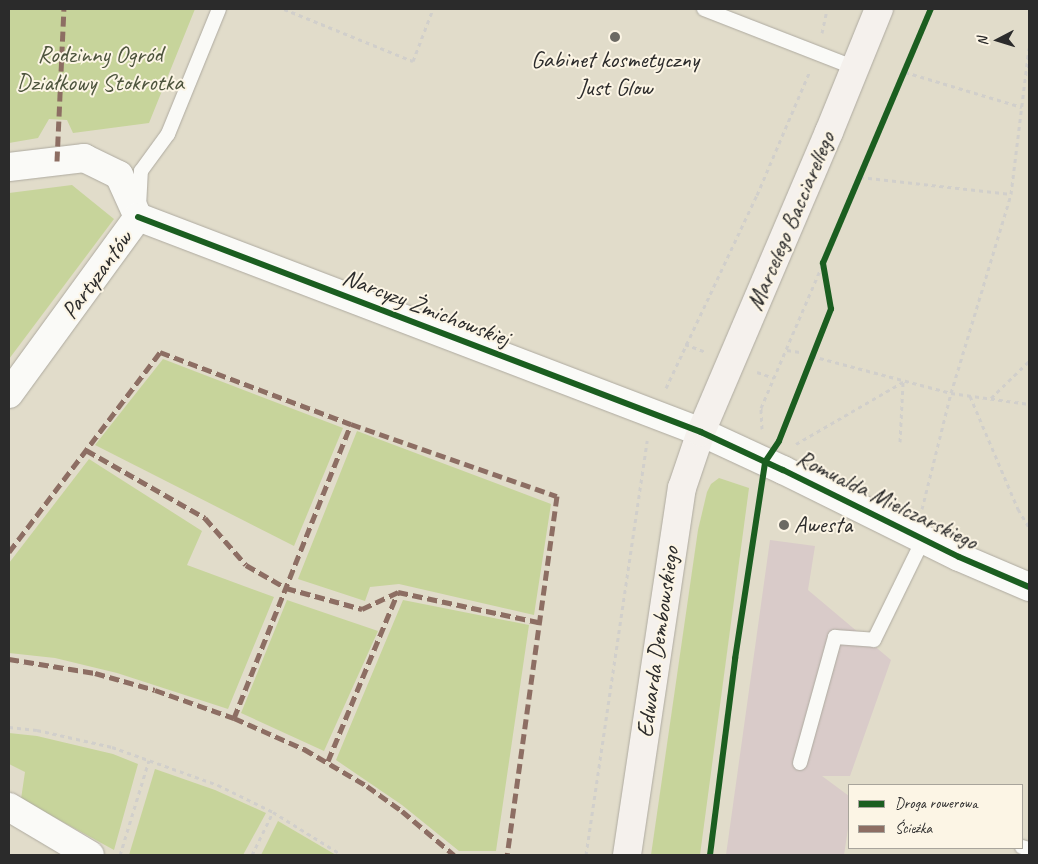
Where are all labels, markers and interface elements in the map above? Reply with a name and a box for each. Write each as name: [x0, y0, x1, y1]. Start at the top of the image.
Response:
north arrow: [973, 15, 1023, 65]
marker: Gabinet kosmetyczny Just Glow: [609, 31, 621, 43]
text: N: [974, 36, 991, 46]
park label: Rodzinny Ogród Działkowy Stokrotka: [17, 41, 183, 97]
place label: Gabinet kosmetyczny Just Glow: [531, 46, 699, 102]
street label: Marcelego Bacciarellego: [740, 127, 842, 315]
street label: Partyzantów: [55, 225, 139, 325]
street label: Narcyzy Żmichowskiej: [338, 263, 514, 353]
street label: Romualda Mielczarskiego: [792, 444, 982, 556]
place label: Awesta: [794, 511, 852, 539]
marker: Awesta: [778, 519, 790, 531]
street label: Edwarda Dembowskiego: [630, 545, 686, 739]
legend: [848, 784, 1023, 849]
text: Droga rowerowa: [895, 794, 977, 813]
text: Ścieżka: [895, 819, 932, 838]

